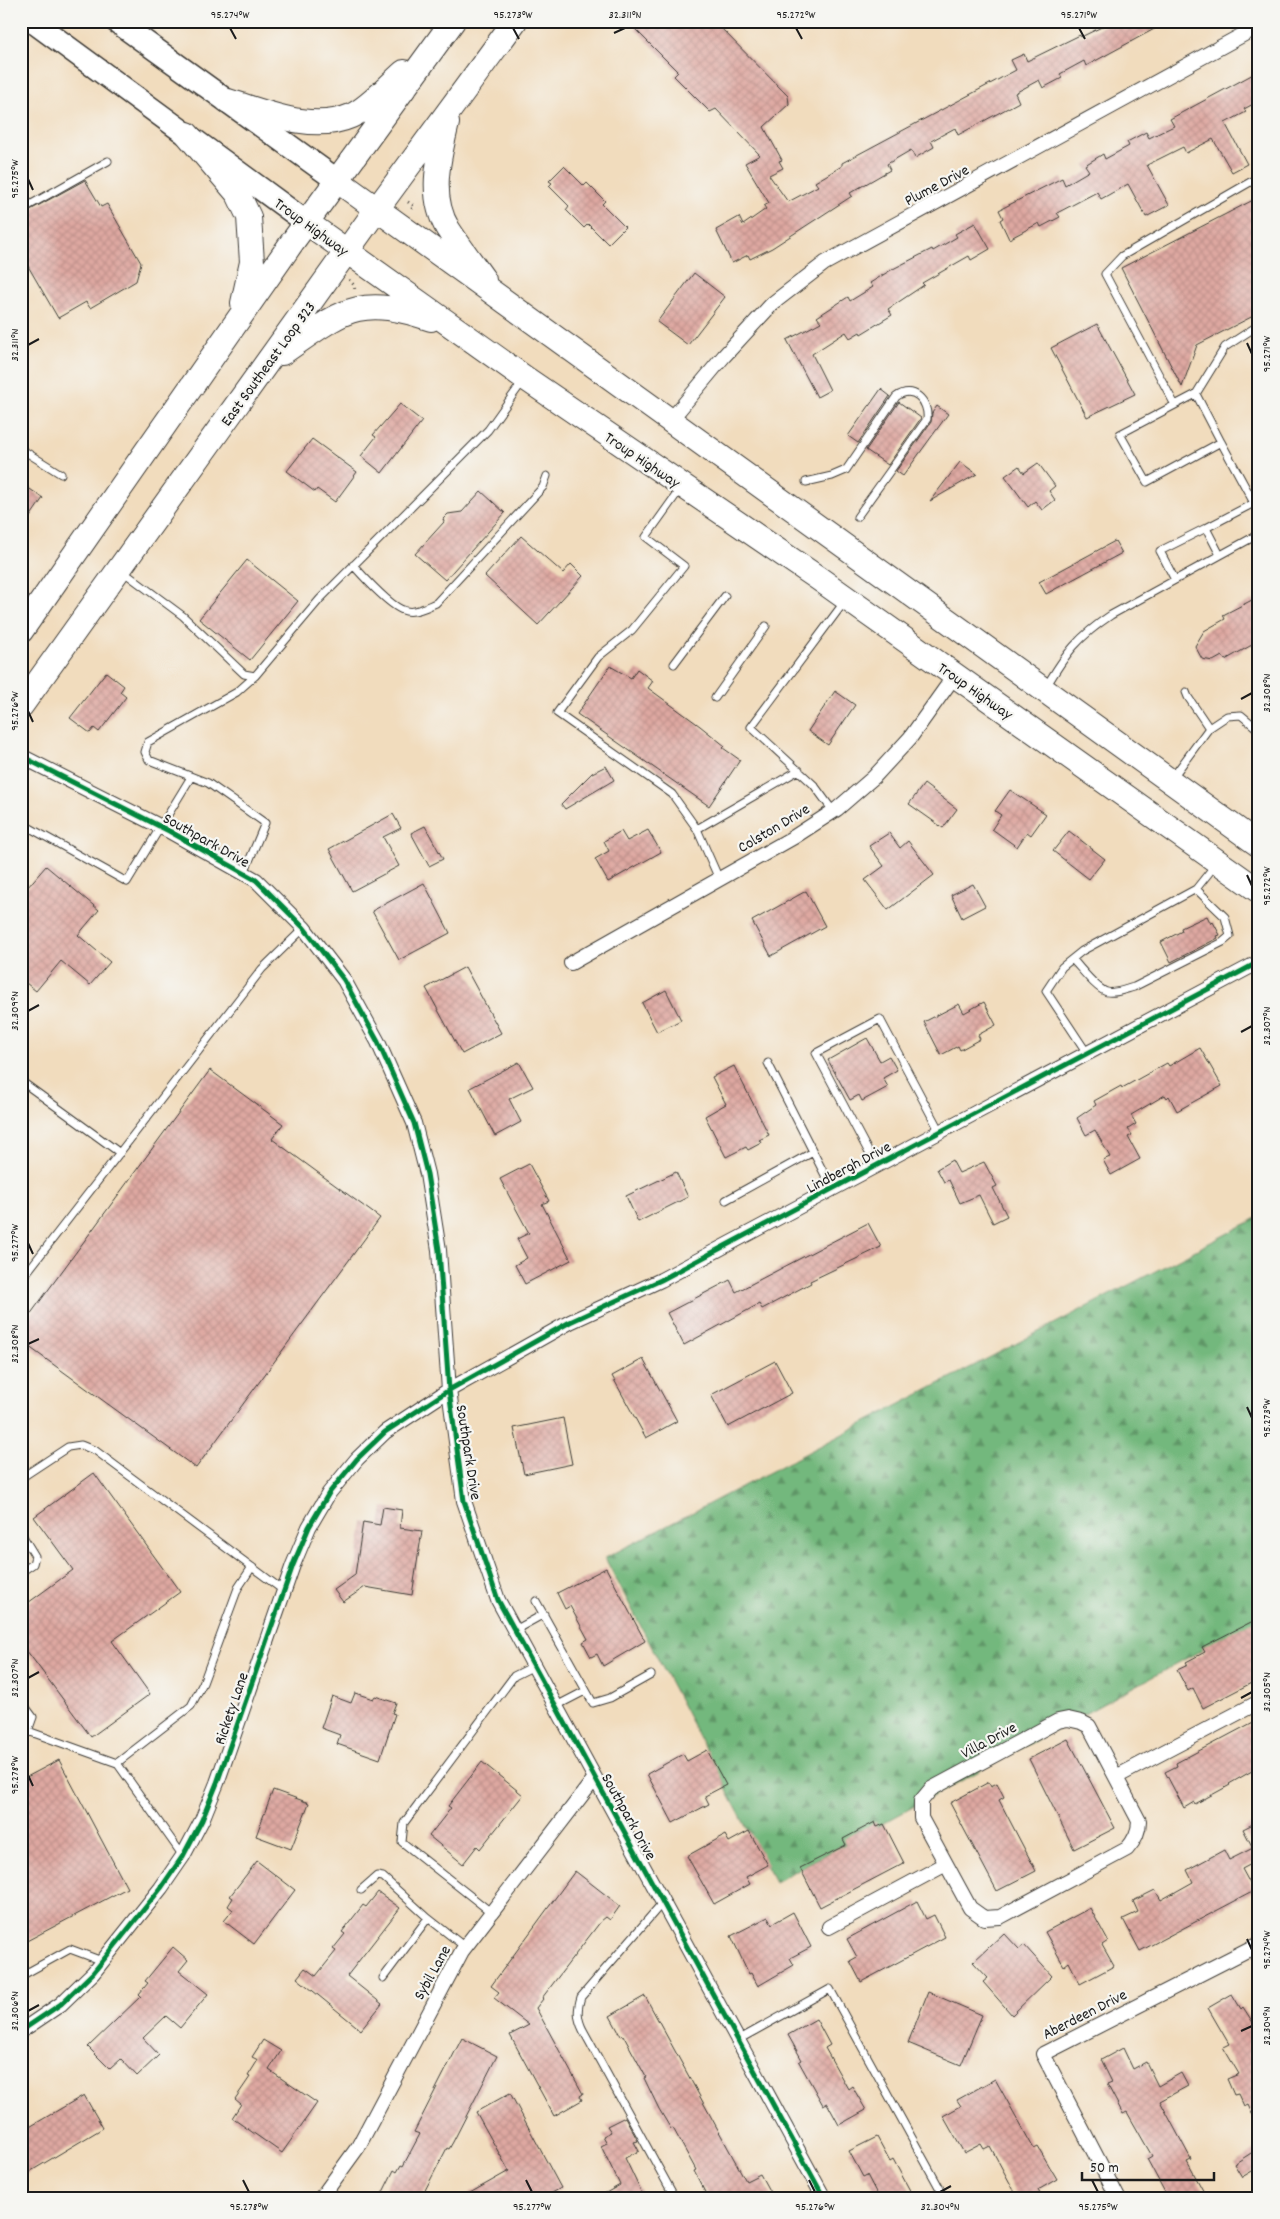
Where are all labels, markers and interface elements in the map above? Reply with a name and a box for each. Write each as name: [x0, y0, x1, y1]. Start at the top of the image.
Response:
text: 95.274°W: [211, 7, 249, 24]
text: 95.273°W: [494, 7, 533, 24]
text: 32.311°N: [609, 7, 642, 24]
text: 95.272°W: [777, 7, 816, 24]
text: 95.271°W: [1061, 7, 1097, 24]
text: 95.275°W: [7, 159, 24, 199]
street label: Plume Drive: [901, 160, 974, 213]
street label: Troup Highway: [269, 193, 353, 263]
street label: East Southeast Loop 323: [216, 297, 322, 432]
text: 32.311°N: [7, 328, 24, 361]
text: 95.271°W: [1259, 336, 1276, 372]
street label: Troup Highway: [599, 427, 685, 495]
street label: Troup Highway: [932, 658, 1017, 727]
text: 32.308°N: [1259, 673, 1276, 713]
text: 95.276°W: [7, 691, 24, 731]
street label: Colston Drive: [734, 799, 815, 860]
street label: Southpark Drive: [158, 808, 253, 875]
text: 95.272°W: [1259, 866, 1276, 905]
text: 32.309°N: [7, 991, 24, 1031]
text: 32.307°N: [1259, 1007, 1276, 1045]
street label: Lindbergh Drive: [803, 1136, 896, 1200]
text: 95.277°W: [7, 1224, 24, 1262]
text: 32.308°N: [7, 1324, 24, 1364]
text: 95.273°W: [1259, 1398, 1276, 1437]
street label: Southpark Drive: [449, 1403, 486, 1502]
text: 32.307°N: [7, 1659, 24, 1697]
street label: Rickety Lane: [209, 1669, 255, 1748]
text: 32.305°N: [1259, 1672, 1276, 1712]
street label: Villa Drive: [957, 1717, 1021, 1766]
text: 95.278°W: [7, 1756, 24, 1794]
street label: Southpark Drive: [594, 1770, 661, 1865]
text: 95.274°W: [1259, 1931, 1276, 1969]
street label: Sybil Lane: [409, 1942, 458, 2005]
street label: Aberdeen Drive: [1039, 1984, 1131, 2046]
text: 32.306°N: [7, 1991, 24, 2031]
text: 32.304°N: [1259, 2006, 1276, 2046]
scale bar: [1082, 2149, 1215, 2181]
text: 50 m: [1090, 2158, 1119, 2180]
text: 95.278°W: [230, 2199, 268, 2216]
text: 95.277°W: [513, 2199, 551, 2216]
text: 95.276°W: [795, 2199, 835, 2216]
text: 32.304°N: [920, 2199, 960, 2216]
text: 95.275°W: [1078, 2199, 1118, 2216]

